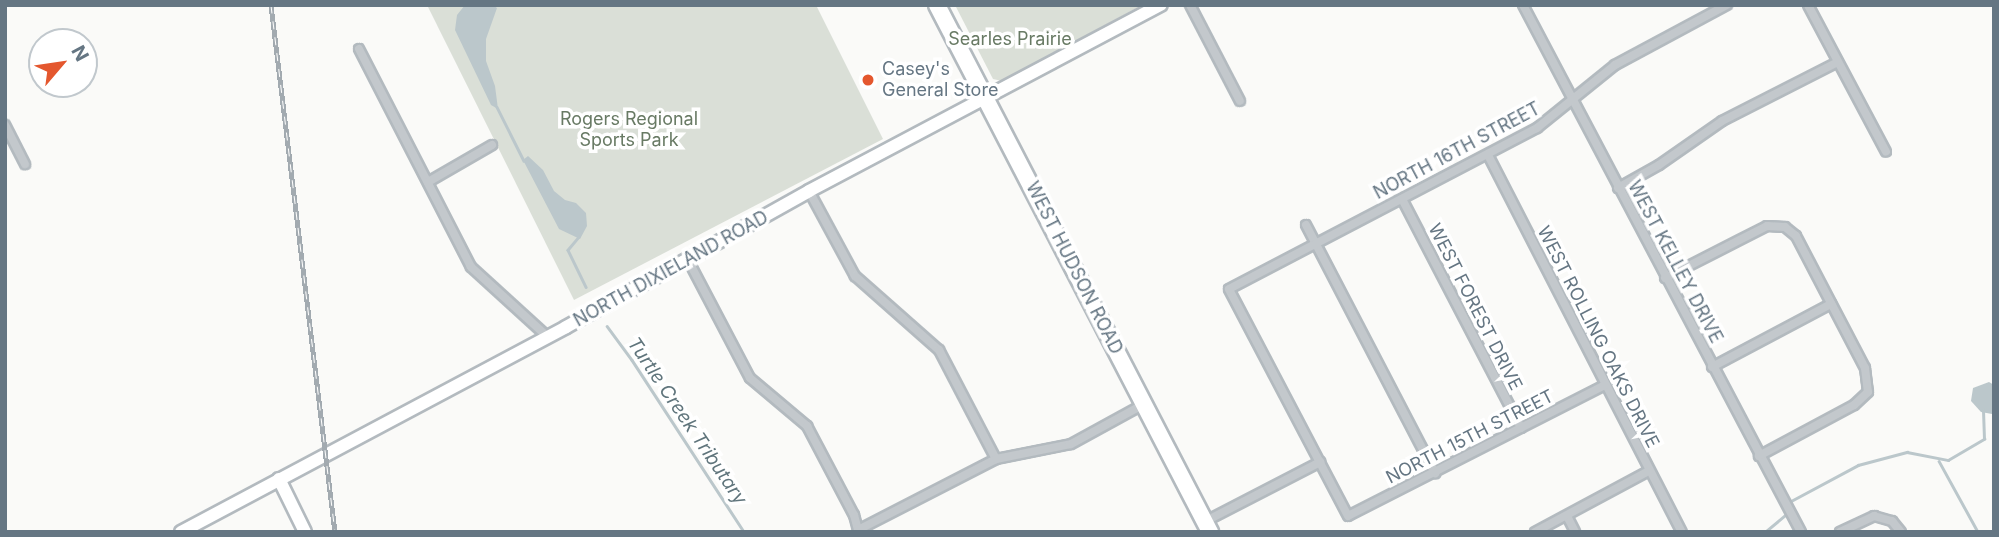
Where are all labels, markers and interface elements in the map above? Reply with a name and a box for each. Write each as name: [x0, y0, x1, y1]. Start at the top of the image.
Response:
north arrow: [28, 28, 98, 98]
park label: Searles Prairie: [948, 28, 1072, 50]
text: N: [66, 42, 94, 65]
place label: Casey's General Store: [882, 59, 998, 102]
marker: Casey's General Store: [860, 72, 876, 88]
street label: NORTH 16TH STREET: [1370, 98, 1544, 204]
park label: Rogers Regional Sports Park: [560, 109, 698, 152]
street label: WEST KELLEY DRIVE: [1623, 177, 1727, 347]
street label: WEST HUDSON ROAD: [1021, 178, 1127, 358]
street label: NORTH DIXIELAND ROAD: [570, 206, 772, 332]
street label: WEST FOREST DRIVE: [1424, 220, 1526, 394]
street label: WEST ROLLING OAKS DRIVE: [1533, 222, 1663, 452]
water label: Turtle Creek Tributary: [622, 333, 752, 509]
street label: NORTH 15TH STREET: [1383, 385, 1557, 489]

